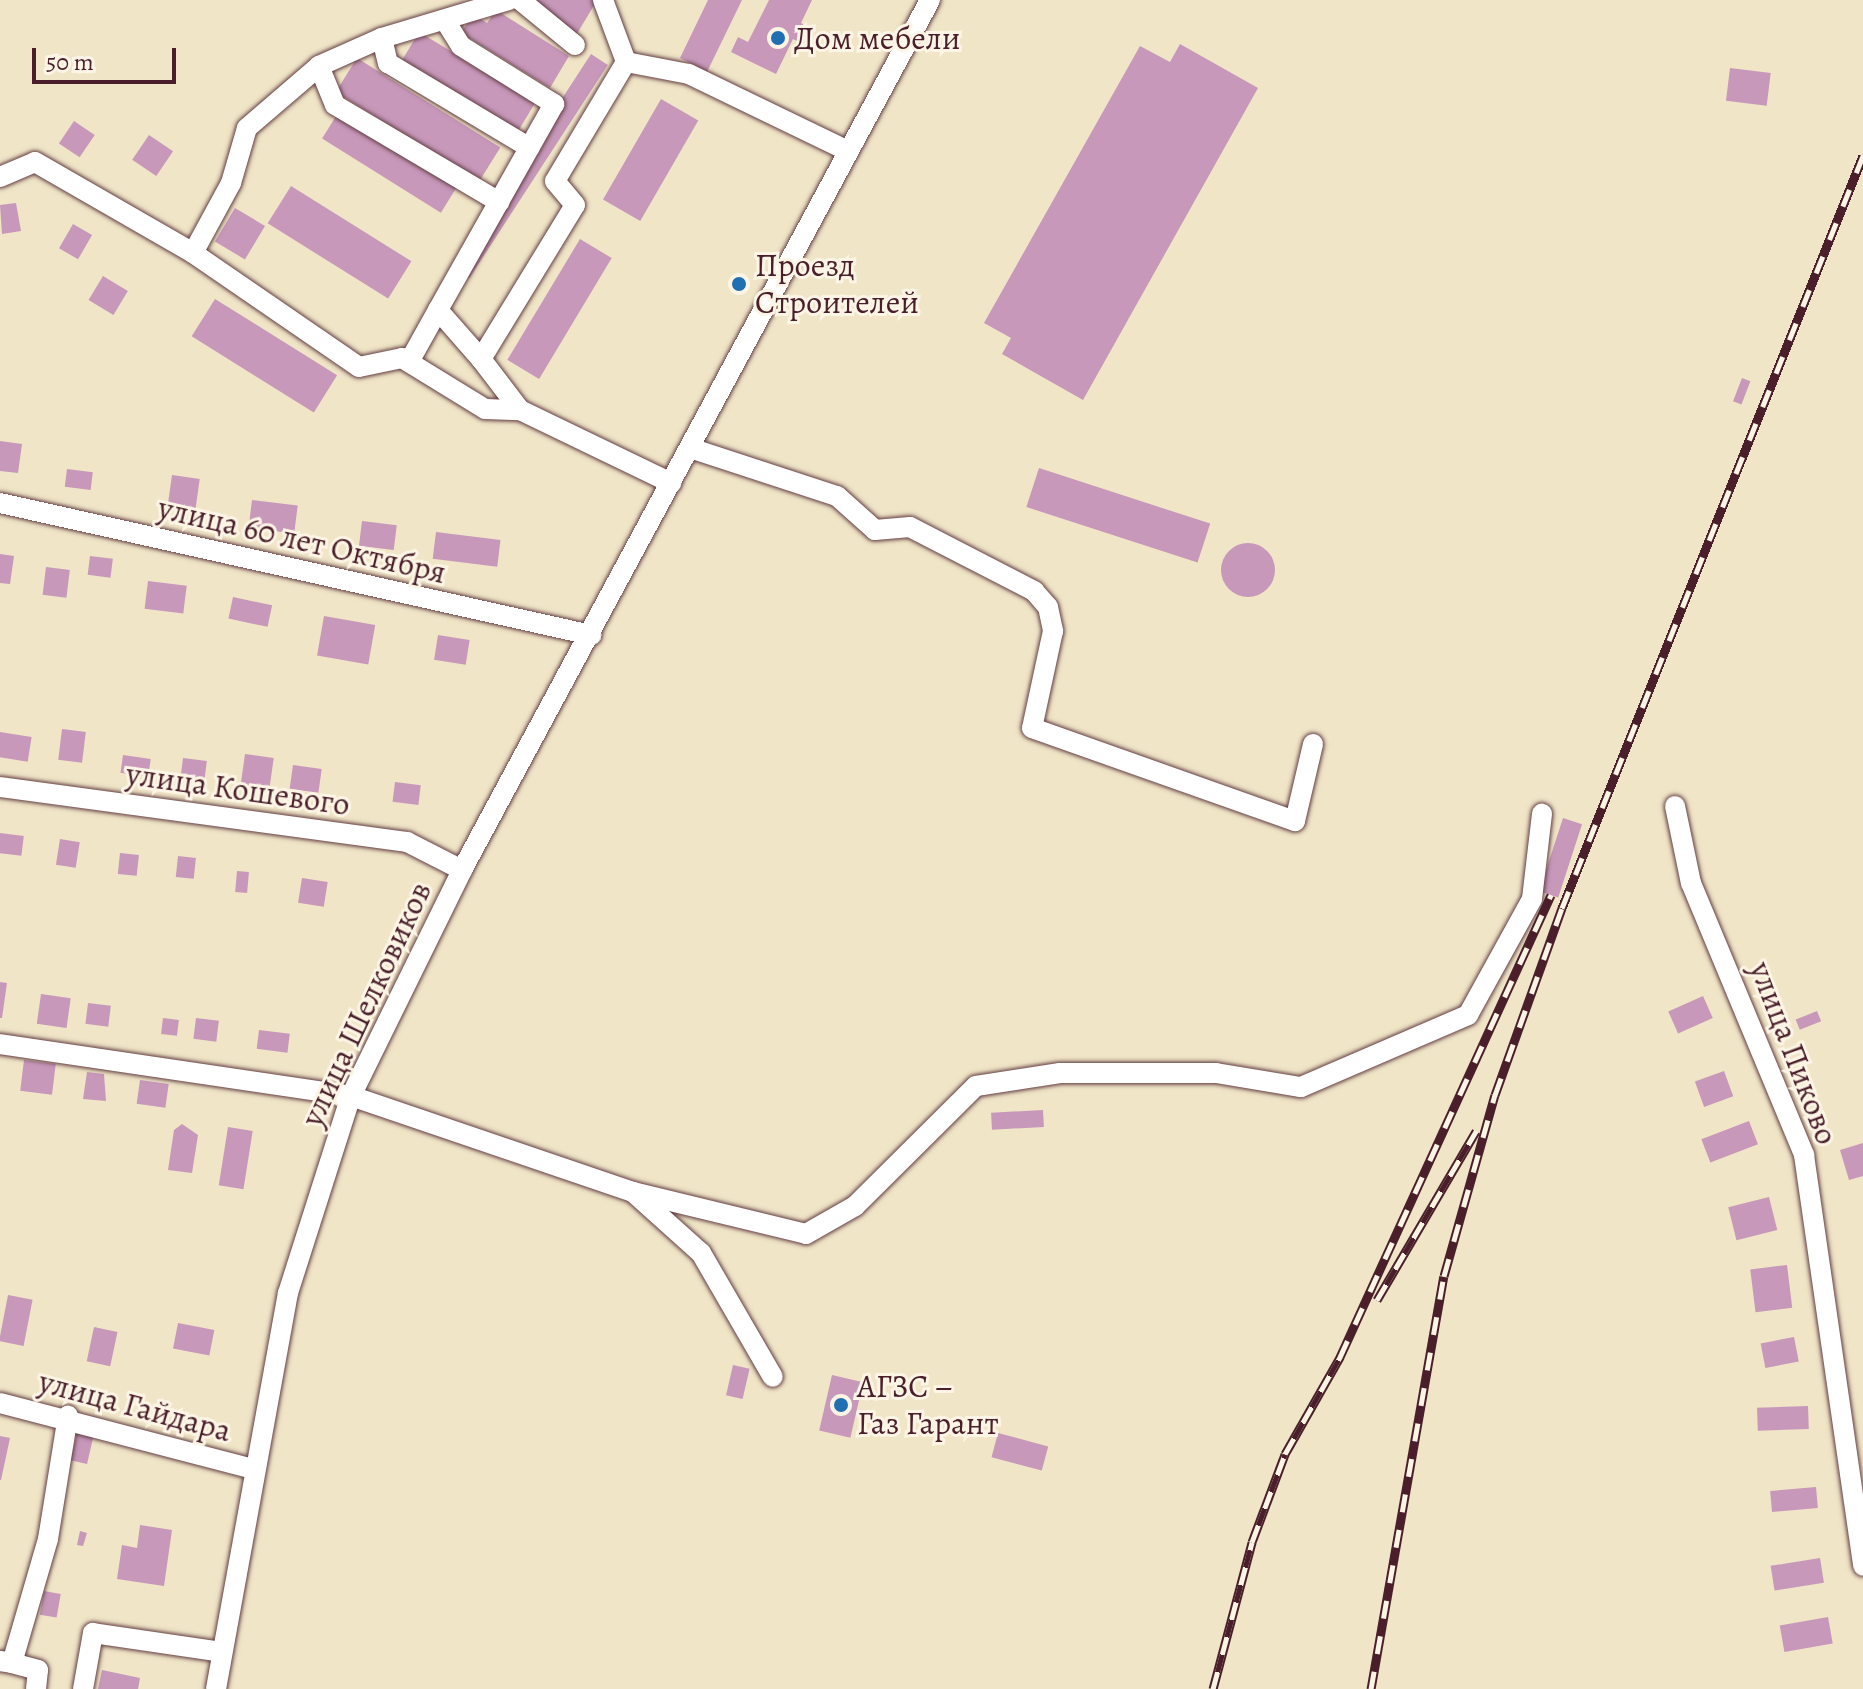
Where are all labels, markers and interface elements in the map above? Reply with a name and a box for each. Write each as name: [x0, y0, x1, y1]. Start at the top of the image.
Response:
place label: Дом мебели: [794, 19, 960, 57]
marker: Дом мебели: [769, 29, 787, 47]
scale bar: [36, 32, 180, 82]
text: 50 m: [46, 46, 94, 78]
place label: Проезд Строителей: [755, 247, 919, 322]
marker: Проезд Строителей: [730, 275, 748, 293]
street label: улица 60 лет Октября: [154, 488, 450, 592]
street label: улица Кошевого: [124, 754, 352, 824]
street label: улица Шелковиков: [293, 876, 439, 1132]
street label: улица Пиково: [1742, 956, 1846, 1150]
street label: улица Гайдара: [35, 1362, 235, 1450]
place label: АГЗС – Газ Гарант: [857, 1368, 999, 1443]
marker: АГЗС – Газ Гарант: [832, 1396, 850, 1414]

